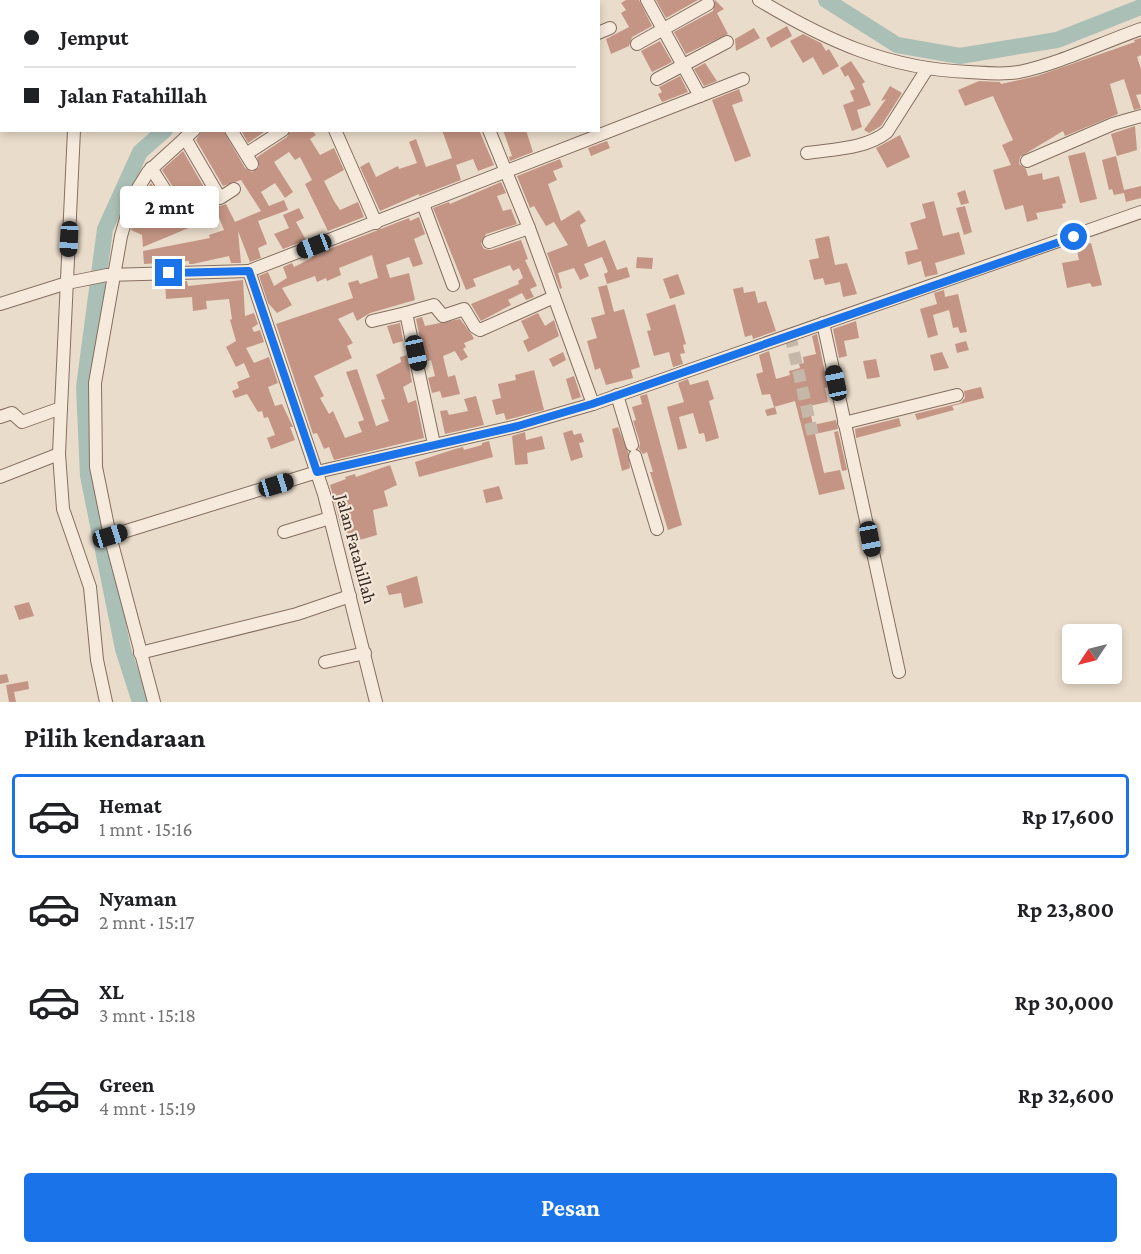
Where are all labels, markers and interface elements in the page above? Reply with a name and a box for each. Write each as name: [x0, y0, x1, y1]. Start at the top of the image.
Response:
text: Jemput: [60, 25, 129, 50]
text: Jalan Fatahillah: [60, 83, 207, 108]
callout: 2 mnt: [120, 186, 219, 228]
text: 2 mnt: [145, 196, 194, 218]
car: [59, 221, 79, 257]
route start: [1060, 223, 1087, 250]
car: [294, 231, 334, 261]
route end: [155, 259, 182, 286]
car: [403, 334, 429, 372]
car: [823, 364, 849, 402]
car: [256, 471, 296, 499]
street label: Jalan Fatahillah: [331, 490, 380, 606]
car: [858, 520, 882, 558]
car: [90, 522, 130, 550]
north arrow: [1062, 624, 1122, 684]
map controls: [1062, 624, 1122, 684]
text: Pilih kendaraan: [24, 723, 206, 753]
icon: car: [27, 789, 81, 843]
text: Hemat: [99, 793, 162, 818]
text: Rp 17,600: [1022, 804, 1114, 829]
text: 1 mnt · 15:16: [99, 818, 193, 840]
icon: car: [27, 882, 81, 936]
text: Nyaman: [99, 886, 177, 911]
text: Rp 23,800: [1017, 897, 1114, 922]
text: 2 mnt · 15:17: [99, 911, 195, 933]
icon: car: [27, 975, 81, 1029]
text: XL: [99, 979, 124, 1004]
text: Rp 30,000: [1015, 990, 1114, 1015]
text: 3 mnt · 15:18: [99, 1004, 196, 1026]
icon: car: [27, 1068, 81, 1122]
text: Green: [99, 1072, 155, 1097]
text: Rp 32,600: [1018, 1083, 1114, 1108]
text: 4 mnt · 15:19: [99, 1097, 196, 1119]
button: Pesan: [24, 1173, 1117, 1242]

